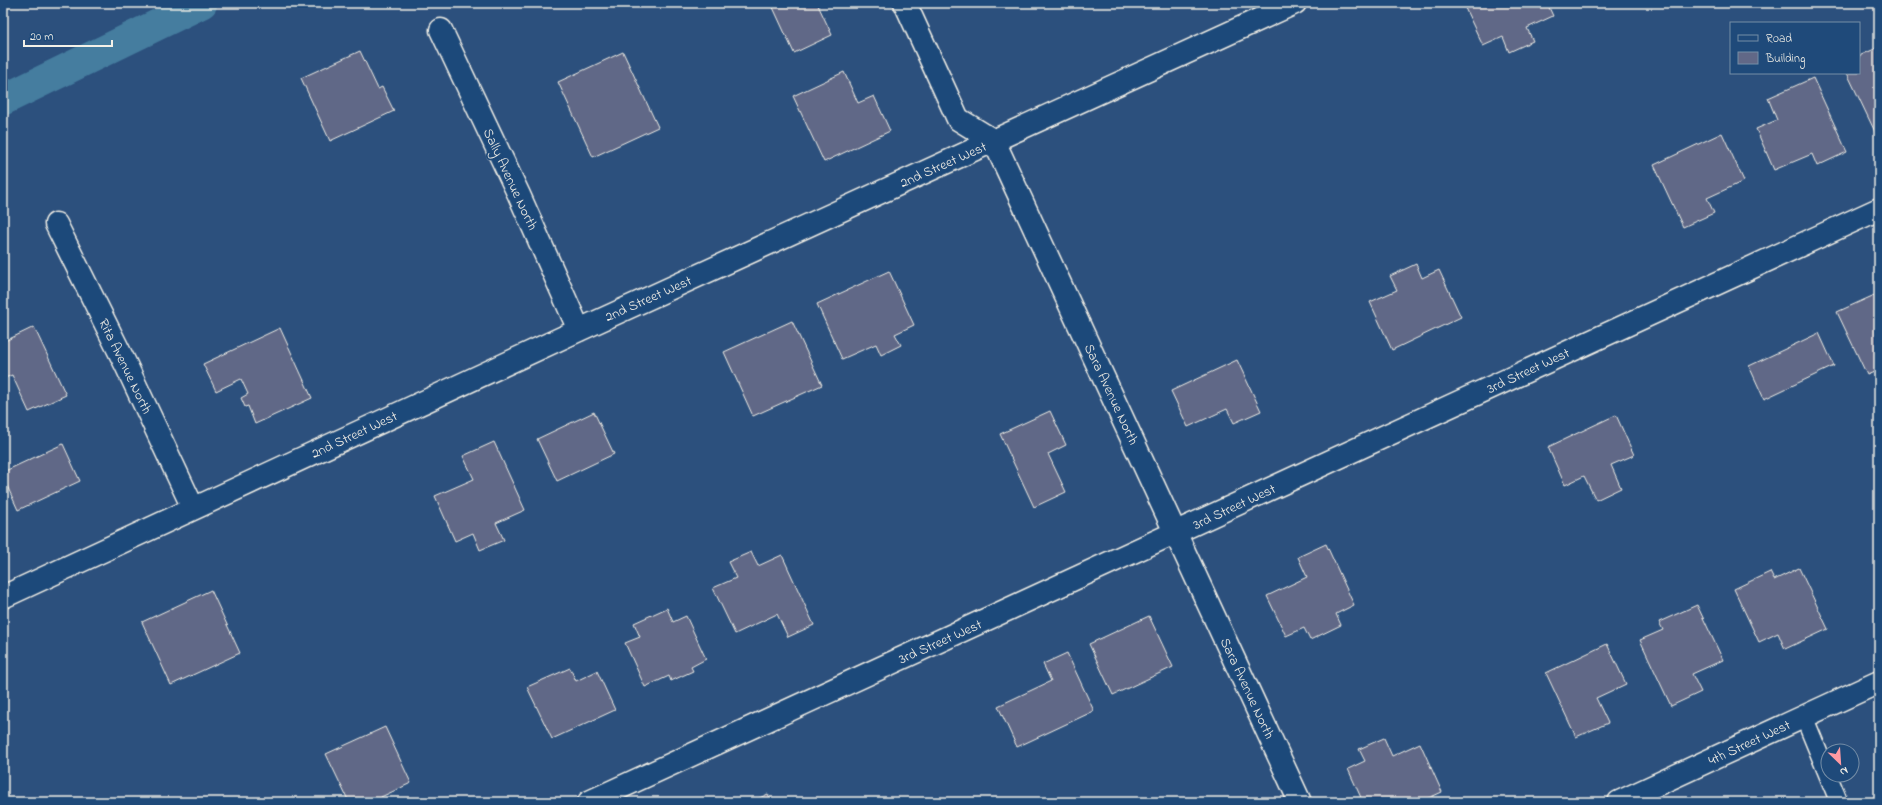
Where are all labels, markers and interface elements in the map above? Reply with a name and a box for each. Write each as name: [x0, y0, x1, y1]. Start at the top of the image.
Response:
scale bar: [24, 22, 112, 48]
legend: [1730, 22, 1860, 74]
text: 20 m: [30, 28, 53, 46]
text: Road: [1766, 30, 1792, 48]
text: Building: [1765, 50, 1805, 69]
street label: Sally Avenue North: [476, 125, 542, 234]
street label: 2nd Street West: [897, 137, 991, 194]
street label: 2nd Street West: [602, 271, 696, 328]
street label: Rita Avenue North: [92, 315, 157, 418]
street label: Sara Avenue North: [1078, 340, 1143, 449]
street label: 3rd Street West: [1484, 343, 1574, 400]
street label: 2nd Street West: [308, 406, 401, 465]
street label: 3rd Street West: [1190, 479, 1280, 536]
street label: 3rd Street West: [896, 615, 986, 670]
street label: Sara Avenue North: [1214, 634, 1279, 743]
street label: 4th Street West: [1705, 715, 1794, 772]
north arrow: [1820, 743, 1860, 783]
text: N: [1837, 762, 1851, 780]

